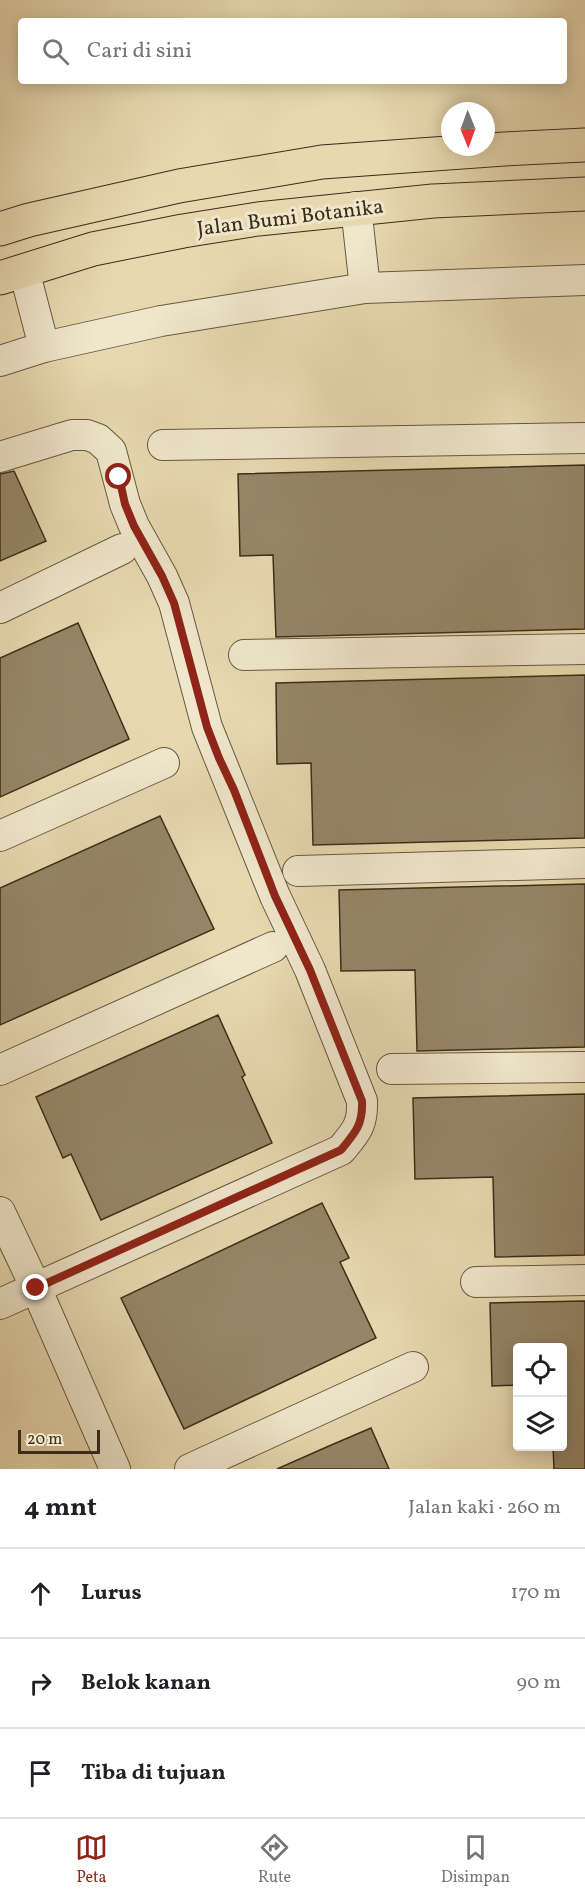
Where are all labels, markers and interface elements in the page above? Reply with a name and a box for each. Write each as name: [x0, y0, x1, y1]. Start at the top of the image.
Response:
search box: [18, 18, 567, 84]
icon: search: [39, 35, 72, 68]
text: Cari di sini: [87, 36, 192, 67]
north arrow: [441, 102, 495, 156]
street label: Jalan Bumi Botanika: [195, 193, 385, 244]
route start: [105, 463, 131, 489]
route end: [22, 1274, 48, 1300]
map controls: [513, 1343, 567, 1451]
button: locate: [513, 1343, 567, 1397]
button: layers: [513, 1397, 567, 1451]
scale bar: [18, 1427, 100, 1454]
text: 20 m: [27, 1429, 62, 1451]
text: 4 mnt: [24, 1490, 97, 1526]
text: Jalan kaki · 260 m: [408, 1494, 561, 1522]
icon: ahead: [24, 1577, 57, 1610]
text: Lurus: [81, 1578, 142, 1609]
text: 170 m: [511, 1579, 561, 1607]
icon: right: [24, 1667, 57, 1700]
text: Belok kanan: [81, 1668, 211, 1699]
text: 90 m: [517, 1669, 561, 1697]
icon: arrive: [24, 1757, 57, 1790]
text: Tiba di tujuan: [81, 1758, 226, 1789]
tab: Peta: [75, 1831, 108, 1889]
tab: Rute: [258, 1831, 291, 1889]
tab: Disimpan: [441, 1831, 510, 1889]

